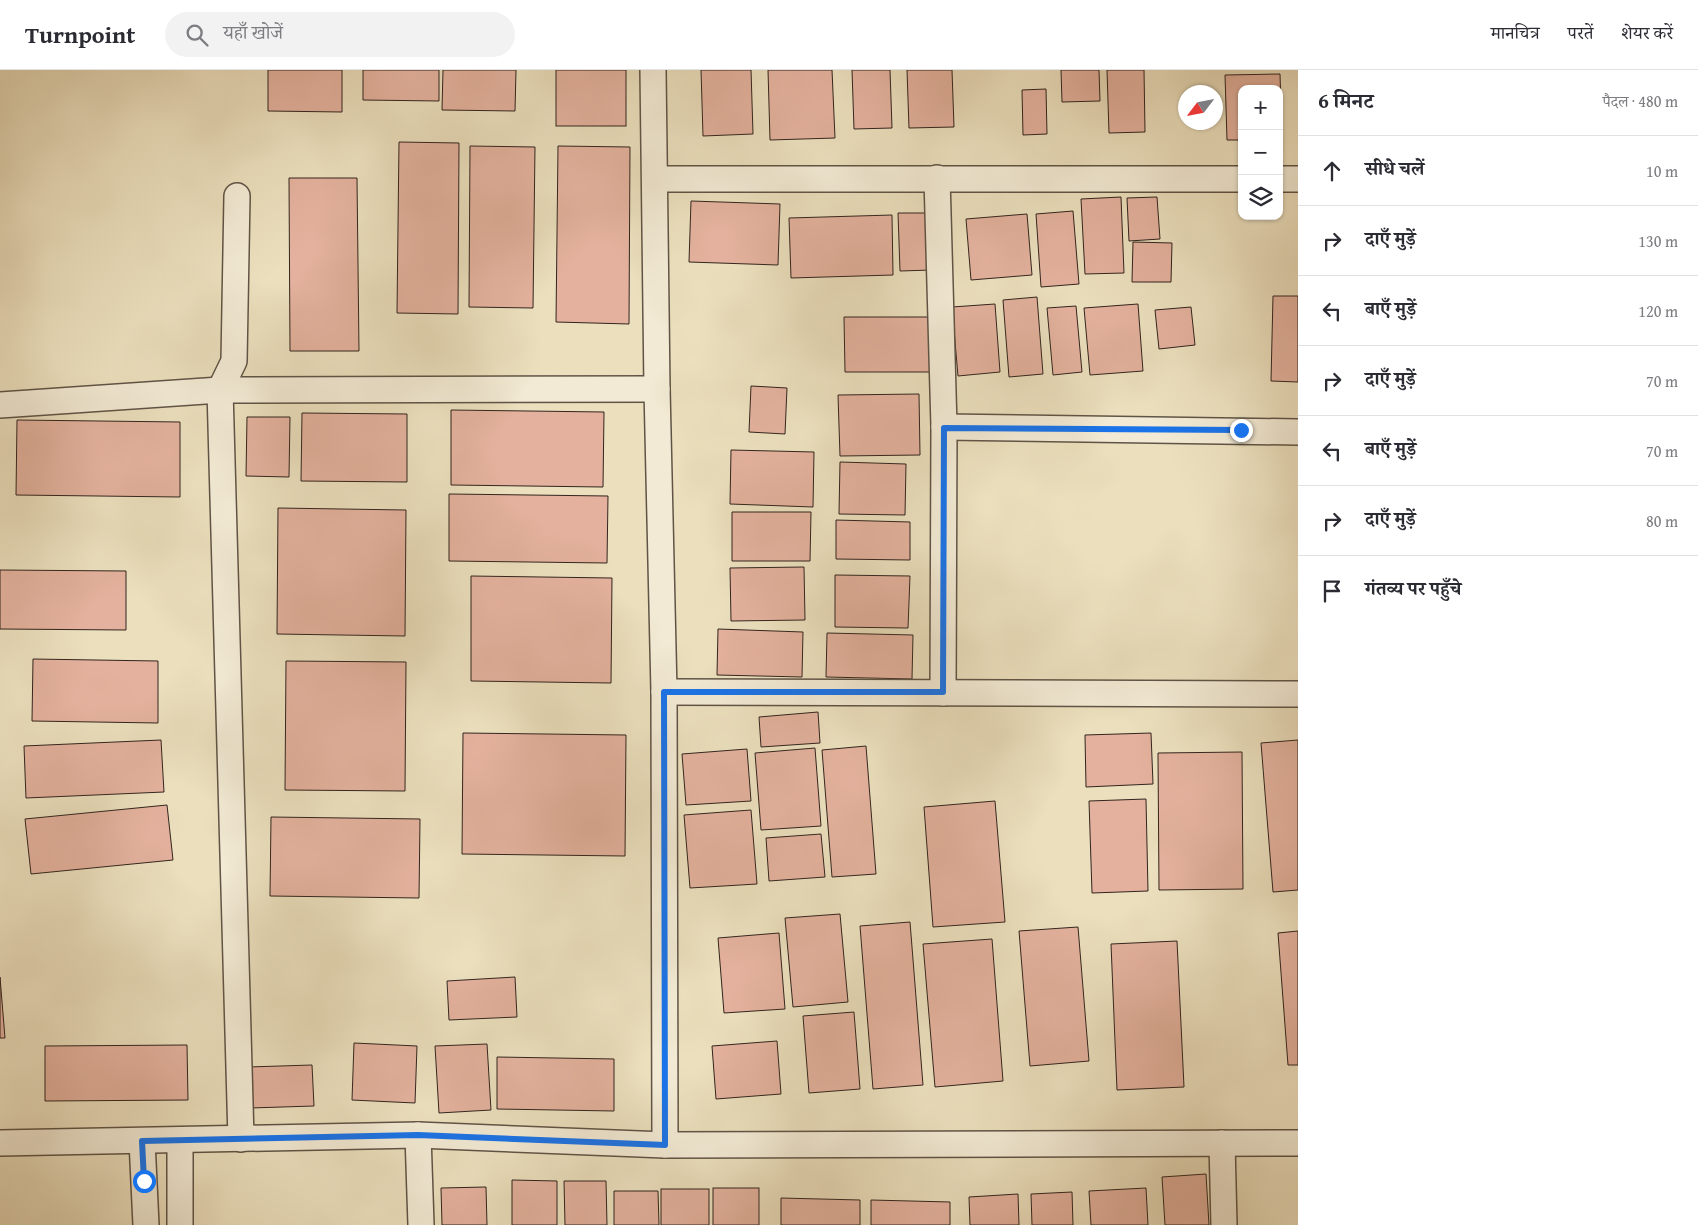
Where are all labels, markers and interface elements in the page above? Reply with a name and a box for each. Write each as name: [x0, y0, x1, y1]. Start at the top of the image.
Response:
search box: [165, 12, 515, 57]
text: Turnpoint: [25, 17, 135, 52]
text: यहाँ खोजें: [223, 18, 283, 46]
text: मानचित्र: [1491, 19, 1540, 46]
text: परतें: [1568, 19, 1593, 46]
text: शेयर करें: [1621, 19, 1673, 46]
icon: search: [183, 21, 211, 49]
north arrow: [1178, 85, 1223, 130]
map controls: [1238, 85, 1283, 220]
button: +: [1238, 85, 1283, 130]
text: 6 मिनट: [1318, 85, 1373, 116]
text: पैदल · 480 m: [1602, 89, 1678, 113]
button: −: [1238, 130, 1283, 175]
text: सीधे चलें: [1365, 154, 1424, 182]
icon: ahead: [1318, 157, 1346, 185]
text: 10 m: [1646, 159, 1678, 183]
button: layers: [1238, 175, 1283, 220]
text: दाएँ मुड़ें: [1365, 224, 1416, 252]
icon: right: [1318, 227, 1346, 255]
text: 130 m: [1638, 229, 1678, 253]
text: बाएँ मुड़ें: [1365, 294, 1416, 322]
icon: left: [1318, 297, 1346, 325]
text: 120 m: [1638, 299, 1678, 323]
text: दाएँ मुड़ें: [1365, 364, 1416, 392]
icon: right: [1318, 367, 1346, 395]
text: 70 m: [1646, 369, 1678, 393]
route end: [1230, 419, 1253, 442]
text: बाएँ मुड़ें: [1365, 434, 1416, 462]
icon: left: [1318, 437, 1346, 465]
text: 70 m: [1646, 439, 1678, 463]
text: दाएँ मुड़ें: [1365, 504, 1416, 532]
icon: right: [1318, 507, 1346, 535]
text: 80 m: [1646, 509, 1678, 533]
text: गंतव्य पर पहुँचे: [1365, 574, 1461, 602]
icon: arrive: [1318, 577, 1346, 605]
route start: [133, 1170, 156, 1193]

